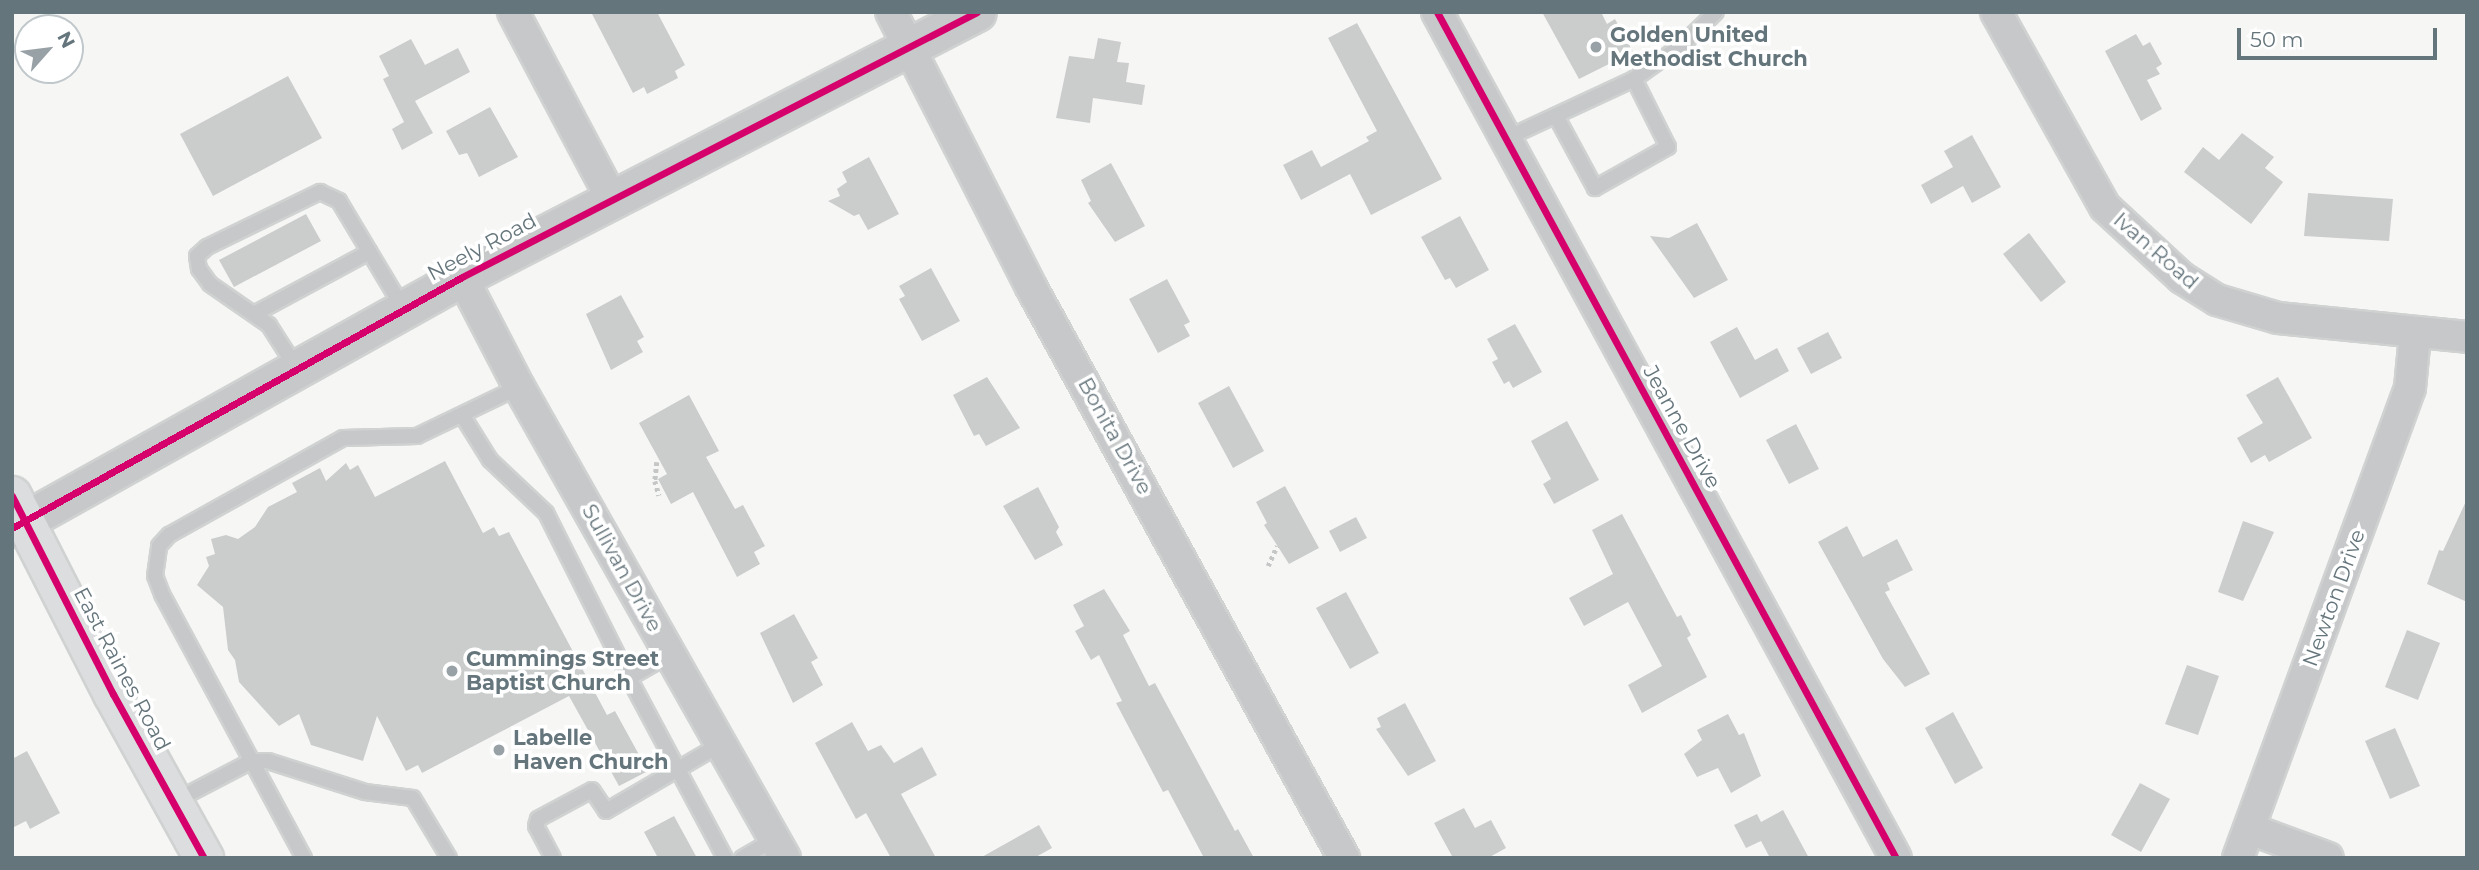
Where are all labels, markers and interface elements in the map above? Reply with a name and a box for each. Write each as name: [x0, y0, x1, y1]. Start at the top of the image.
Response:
north arrow: [14, 14, 84, 84]
scale bar: [2241, 14, 2440, 58]
place label: Golden United Methodist Church: [1610, 22, 1808, 72]
text: 50 m: [2250, 27, 2304, 52]
text: N: [52, 28, 80, 52]
marker: Golden United Methodist Church: [1588, 39, 1604, 55]
street label: Ivan Road: [2108, 207, 2204, 295]
street label: Neely Road: [423, 208, 541, 286]
street label: Jeanne Drive: [1638, 361, 1726, 493]
street label: Bonita Drive: [1073, 373, 1157, 499]
street label: Sullivan Drive: [577, 500, 667, 636]
street label: Newton Drive: [2298, 526, 2370, 670]
street label: East Raines Road: [68, 583, 176, 755]
place label: Cummings Street Baptist Church: [466, 646, 659, 696]
marker: Cummings Street Baptist Church: [444, 663, 460, 679]
place label: Labelle Haven Church: [513, 725, 669, 775]
marker: Labelle Haven Church: [491, 742, 507, 758]

